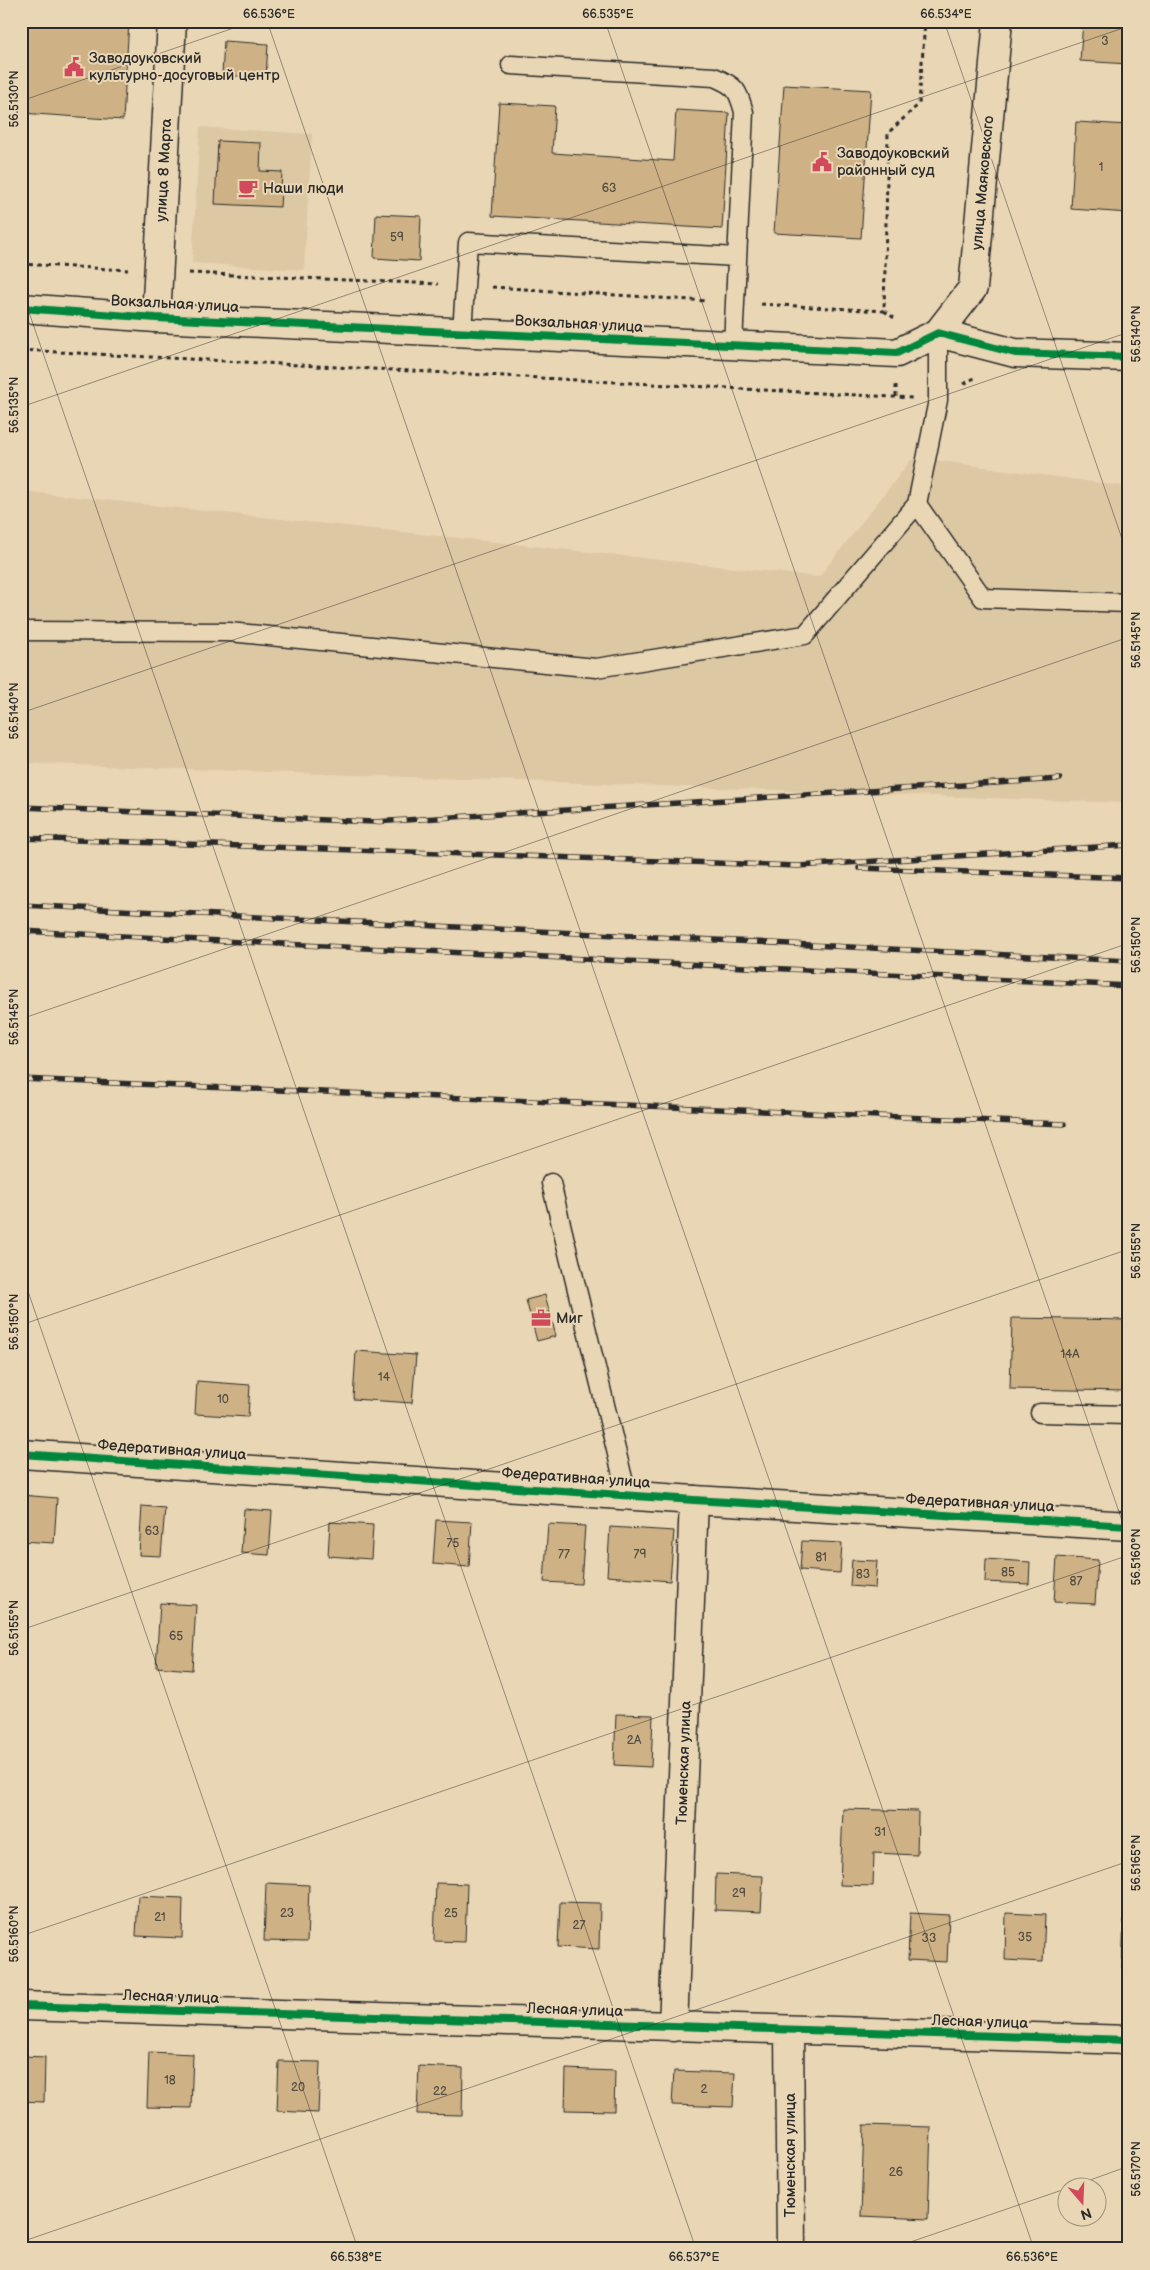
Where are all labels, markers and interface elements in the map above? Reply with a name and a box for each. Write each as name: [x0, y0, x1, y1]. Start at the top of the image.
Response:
text: 66.536°E: [243, 7, 295, 22]
text: 66.535°E: [582, 7, 634, 22]
text: 66.534°E: [920, 7, 972, 22]
house number: 3: [1101, 34, 1109, 49]
place label: Заводоуковский культурно-досуговый центр: [89, 49, 280, 85]
public building icon: Заводоуковский культурно-досуговый центр: [63, 56, 85, 78]
text: 56.5130°N: [7, 70, 22, 128]
street label: улица Маяковского: [968, 115, 998, 251]
street label: улица 8 Марта: [152, 118, 176, 222]
place label: Заводоуковский районный суд: [837, 144, 949, 180]
public building icon: Заводоуковский районный суд: [811, 151, 833, 173]
house number: 1: [1099, 160, 1103, 175]
cafe icon: Наши люди: [237, 177, 259, 199]
place label: Наши люди: [263, 179, 344, 198]
house number: 63: [602, 181, 616, 196]
house number: 59: [390, 230, 404, 245]
street label: Вокзальная улица: [110, 291, 240, 317]
text: 56.5140°N: [1129, 305, 1144, 363]
street label: Вокзальная улица: [514, 311, 644, 337]
text: 56.5135°N: [7, 377, 22, 433]
text: 56.5145°N: [1129, 612, 1144, 668]
text: 56.5140°N: [7, 682, 22, 740]
text: 56.5150°N: [1129, 917, 1144, 973]
text: 56.5145°N: [7, 989, 22, 1045]
text: 56.5155°N: [1129, 1223, 1144, 1279]
text: 56.5150°N: [7, 1294, 22, 1350]
office icon: Миг: [530, 1307, 552, 1329]
place label: Миг: [556, 1309, 583, 1328]
house number: 14А: [1060, 1347, 1080, 1362]
house number: 14: [378, 1370, 391, 1385]
house number: 10: [217, 1392, 229, 1407]
street label: Федеративная улица: [97, 1435, 247, 1465]
street label: Федеративная улица: [501, 1463, 651, 1493]
street label: Федеративная улица: [905, 1490, 1055, 1516]
house number: 63: [145, 1524, 159, 1539]
text: 56.5160°N: [1129, 1528, 1144, 1586]
house number: 75: [447, 1536, 460, 1551]
house number: 77: [558, 1547, 570, 1562]
house number: 79: [634, 1547, 646, 1562]
house number: 81: [815, 1550, 827, 1565]
house number: 85: [1001, 1565, 1015, 1580]
house number: 83: [856, 1567, 870, 1582]
house number: 87: [1070, 1574, 1083, 1589]
text: 56.5155°N: [7, 1600, 22, 1656]
house number: 65: [169, 1629, 183, 1644]
street label: Тюменская улица: [672, 1700, 696, 1826]
house number: 2А: [627, 1733, 642, 1748]
house number: 31: [874, 1825, 886, 1840]
text: 56.5165°N: [1129, 1835, 1144, 1891]
house number: 29: [732, 1886, 746, 1901]
text: 56.5160°N: [7, 1905, 22, 1963]
house number: 23: [280, 1906, 294, 1921]
house number: 25: [444, 1906, 458, 1921]
house number: 21: [154, 1910, 166, 1925]
house number: 27: [573, 1918, 586, 1933]
house number: 35: [1018, 1930, 1032, 1945]
house number: 33: [922, 1931, 936, 1946]
street label: Лесная улица: [121, 1986, 220, 2008]
street label: Лесная улица: [525, 1999, 624, 2021]
street label: Лесная улица: [930, 2011, 1029, 2033]
house number: 18: [164, 2073, 176, 2088]
house number: 20: [291, 2080, 305, 2095]
house number: 2: [700, 2082, 708, 2097]
house number: 22: [433, 2084, 447, 2099]
street label: Тюменская улица: [781, 2093, 800, 2217]
text: 56.5170°N: [1129, 2141, 1144, 2197]
house number: 26: [889, 2165, 903, 2180]
north arrow: [1058, 2178, 1108, 2228]
text: N: [1078, 2204, 1094, 2224]
text: 66.538°E: [330, 2250, 382, 2265]
text: 66.537°E: [669, 2250, 719, 2265]
text: 66.536°E: [1006, 2250, 1058, 2265]

